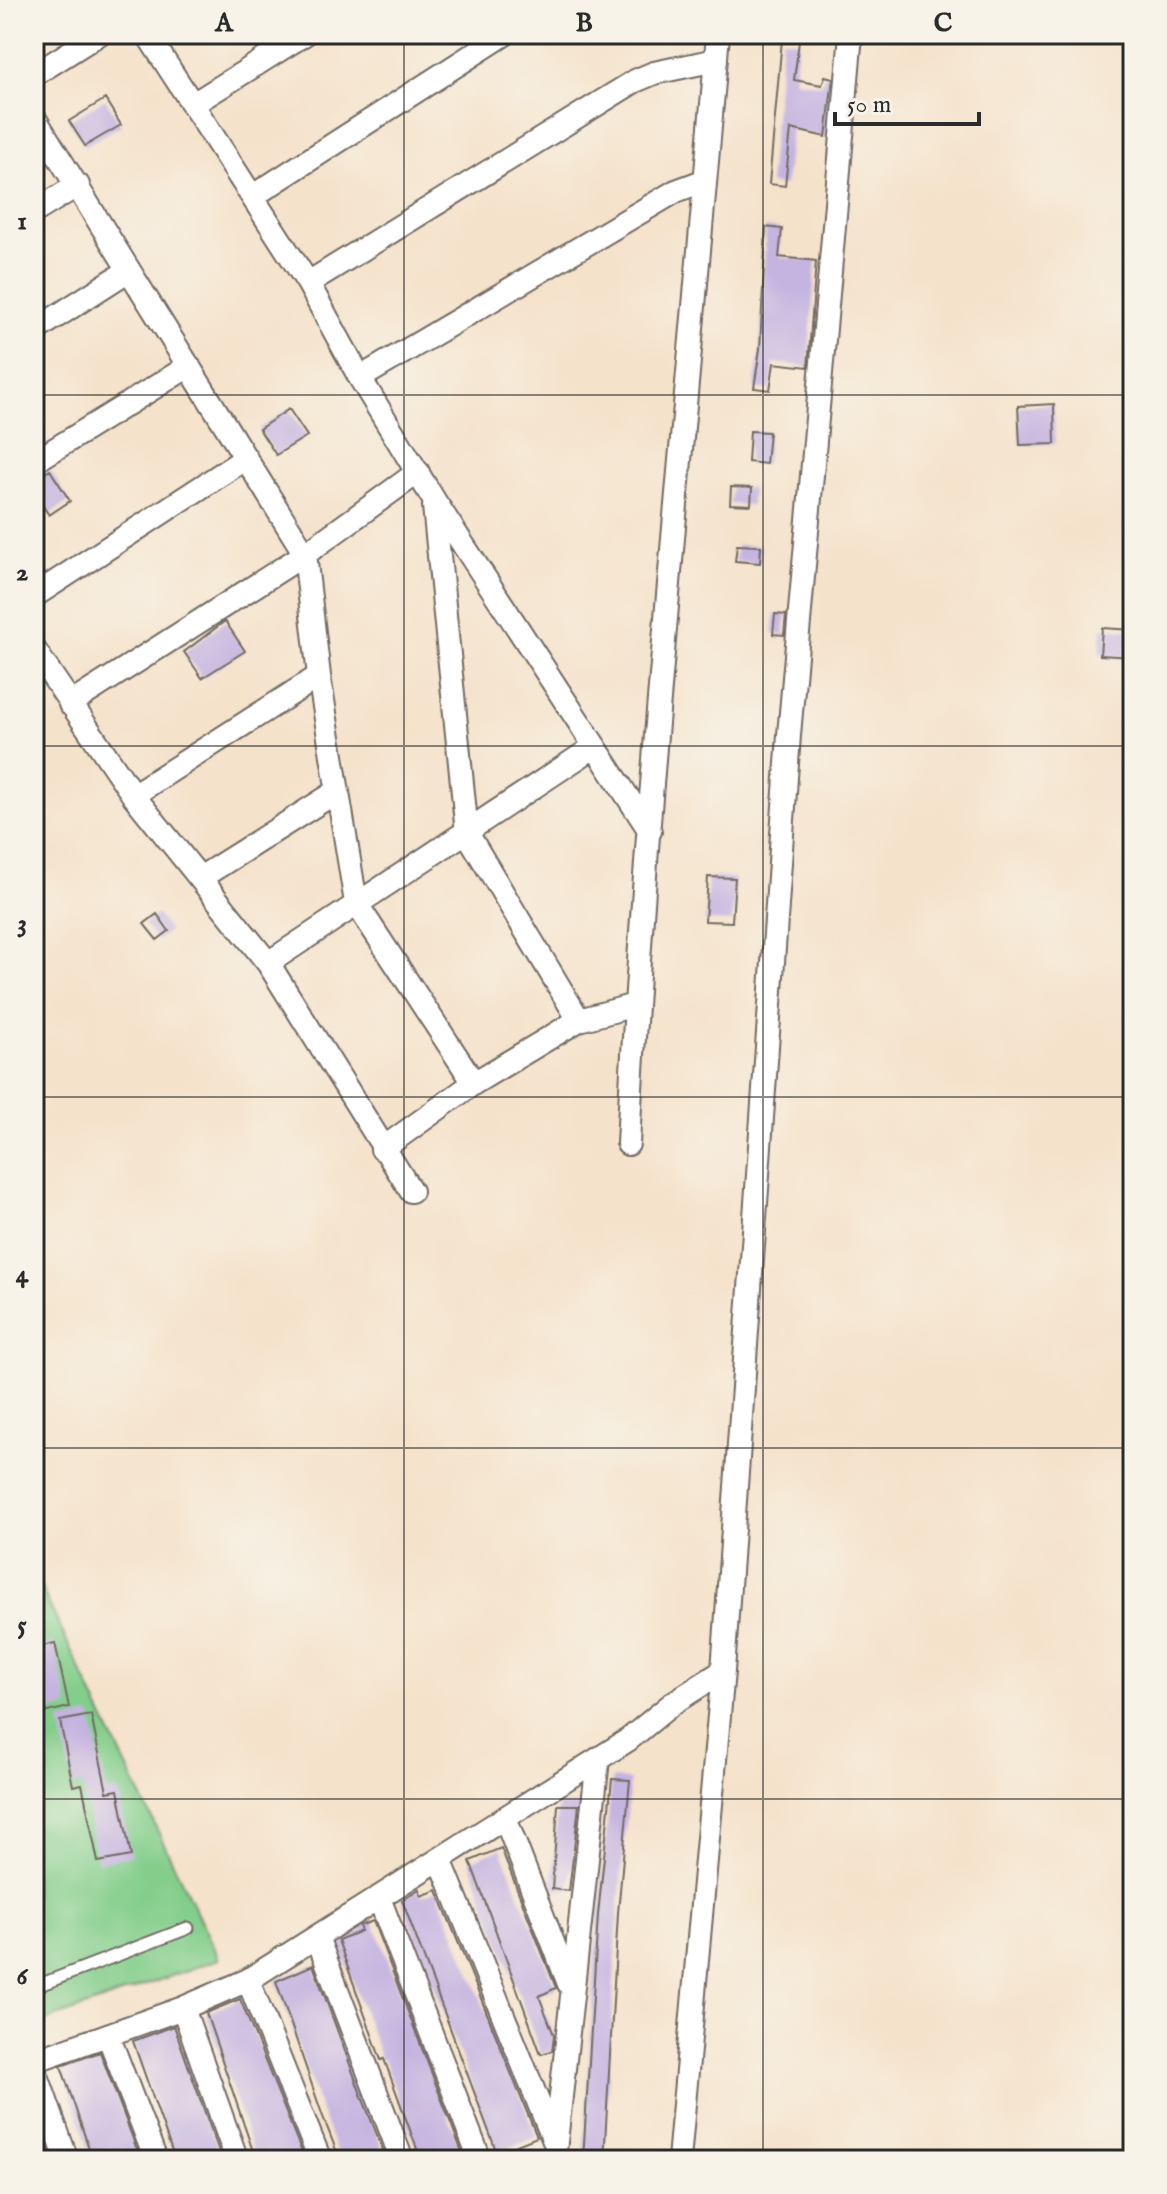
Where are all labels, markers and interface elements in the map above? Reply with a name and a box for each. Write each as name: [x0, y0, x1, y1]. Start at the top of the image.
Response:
text: A: [214, 7, 234, 40]
text: B: [575, 7, 593, 40]
text: C: [934, 7, 953, 40]
scale bar: [835, 76, 979, 126]
text: 50 m: [847, 90, 891, 121]
text: 1: [17, 205, 27, 238]
text: 2: [16, 556, 28, 589]
text: 3: [17, 907, 27, 940]
text: 4: [16, 1258, 30, 1291]
text: 5: [17, 1609, 27, 1642]
text: 6: [17, 1960, 29, 1993]

